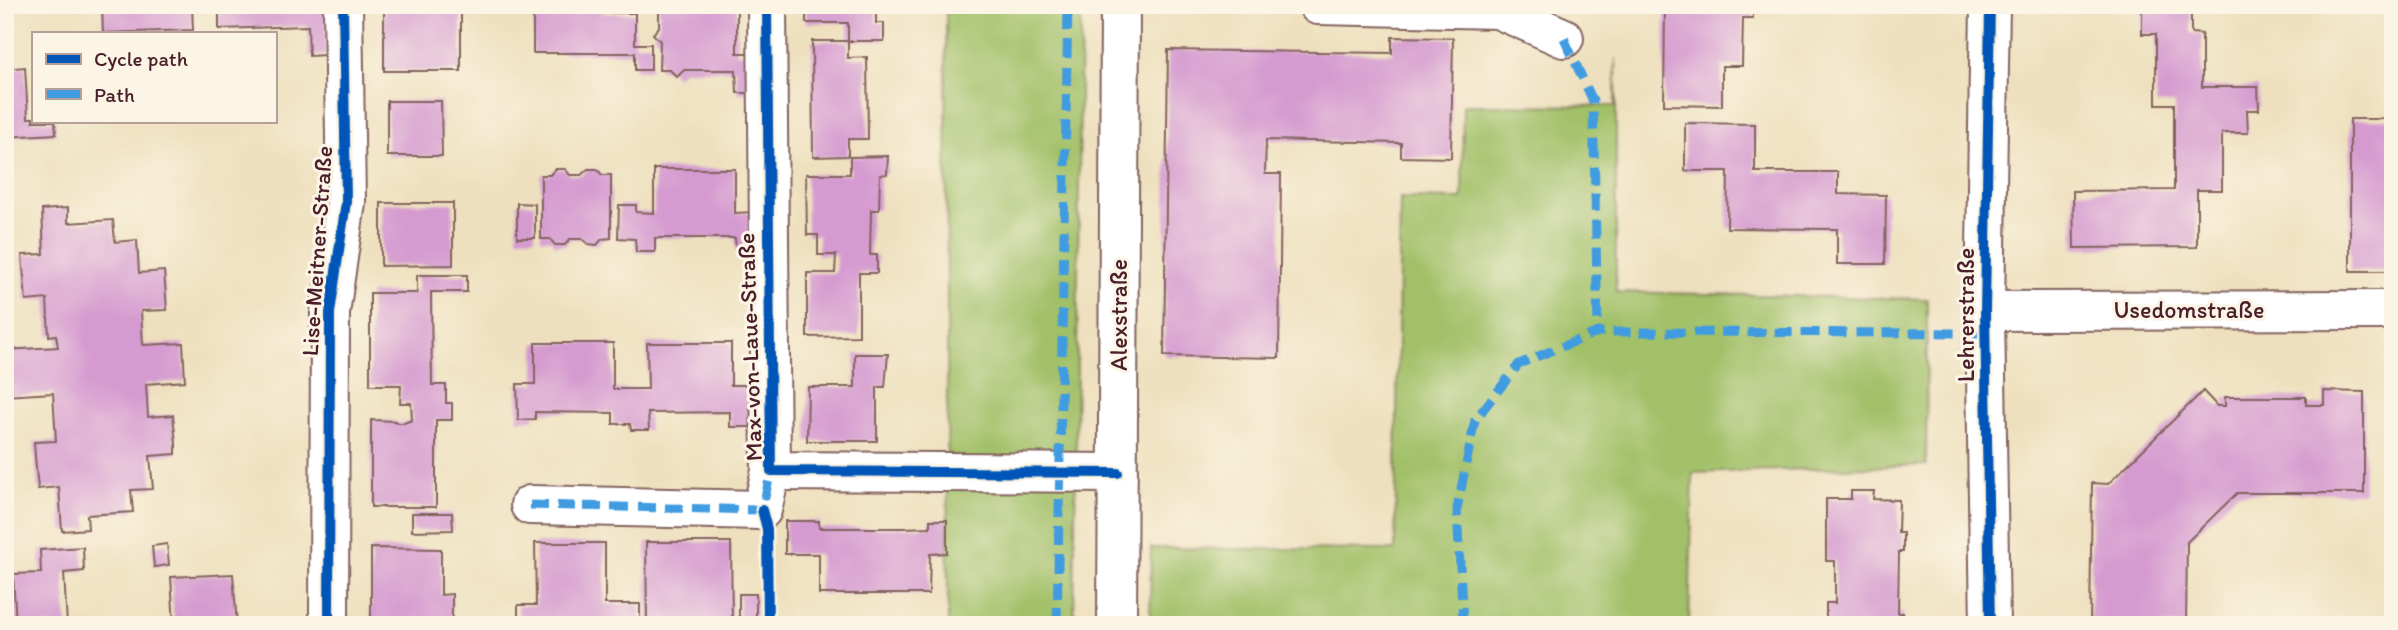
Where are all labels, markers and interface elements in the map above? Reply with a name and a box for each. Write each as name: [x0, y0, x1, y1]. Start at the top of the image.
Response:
legend: [32, 32, 276, 122]
text: Cycle path: [94, 46, 188, 71]
text: Path: [94, 82, 135, 107]
street label: Lise-Meitner-Straße: [295, 145, 338, 357]
street label: Max-von-Laue-Straße: [731, 232, 768, 462]
street label: Lehrerstraße: [1951, 248, 1980, 382]
street label: Alexstraße: [1104, 259, 1133, 371]
street label: Usedomstraße: [2114, 295, 2264, 324]

